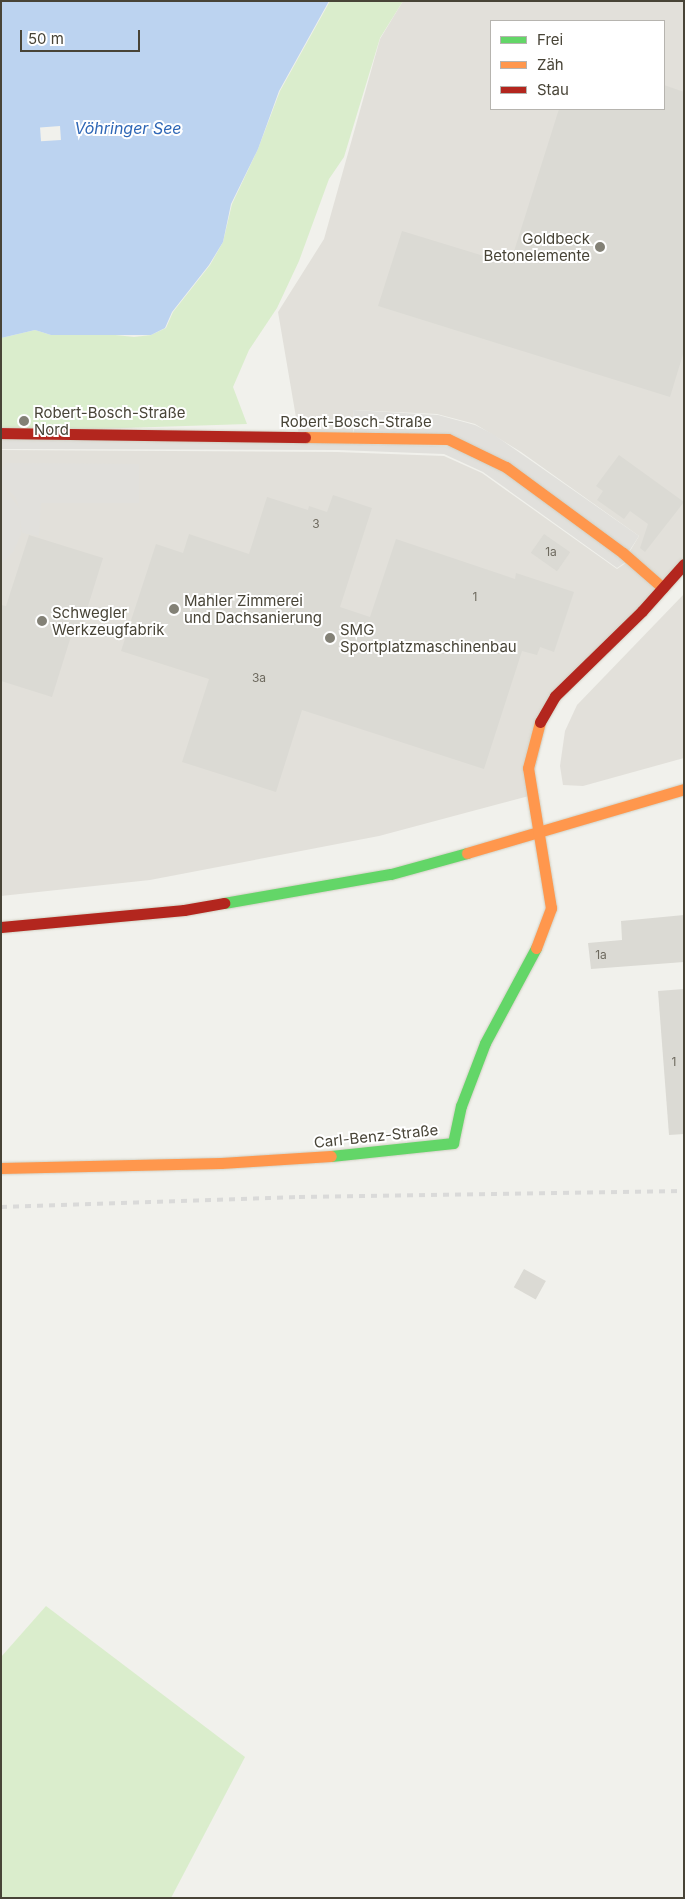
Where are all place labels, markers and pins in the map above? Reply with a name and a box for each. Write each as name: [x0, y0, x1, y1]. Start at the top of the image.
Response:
place label: Goldbeck Betonelemente: [483, 229, 590, 264]
marker: Goldbeck Betonelemente: [594, 241, 606, 253]
place label: Robert-Bosch-Straße Nord: [34, 403, 185, 438]
marker: Robert-Bosch-Straße Nord: [18, 415, 30, 427]
place label: Mahler Zimmerei und Dachsanierung: [184, 591, 322, 626]
place label: Schwegler Werkzeugfabrik: [52, 603, 164, 638]
marker: Mahler Zimmerei und Dachsanierung: [168, 603, 180, 615]
marker: Schwegler Werkzeugfabrik: [36, 615, 48, 627]
place label: SMG Sportplatzmaschinenbau: [340, 620, 517, 655]
marker: SMG Sportplatzmaschinenbau: [324, 632, 336, 644]

